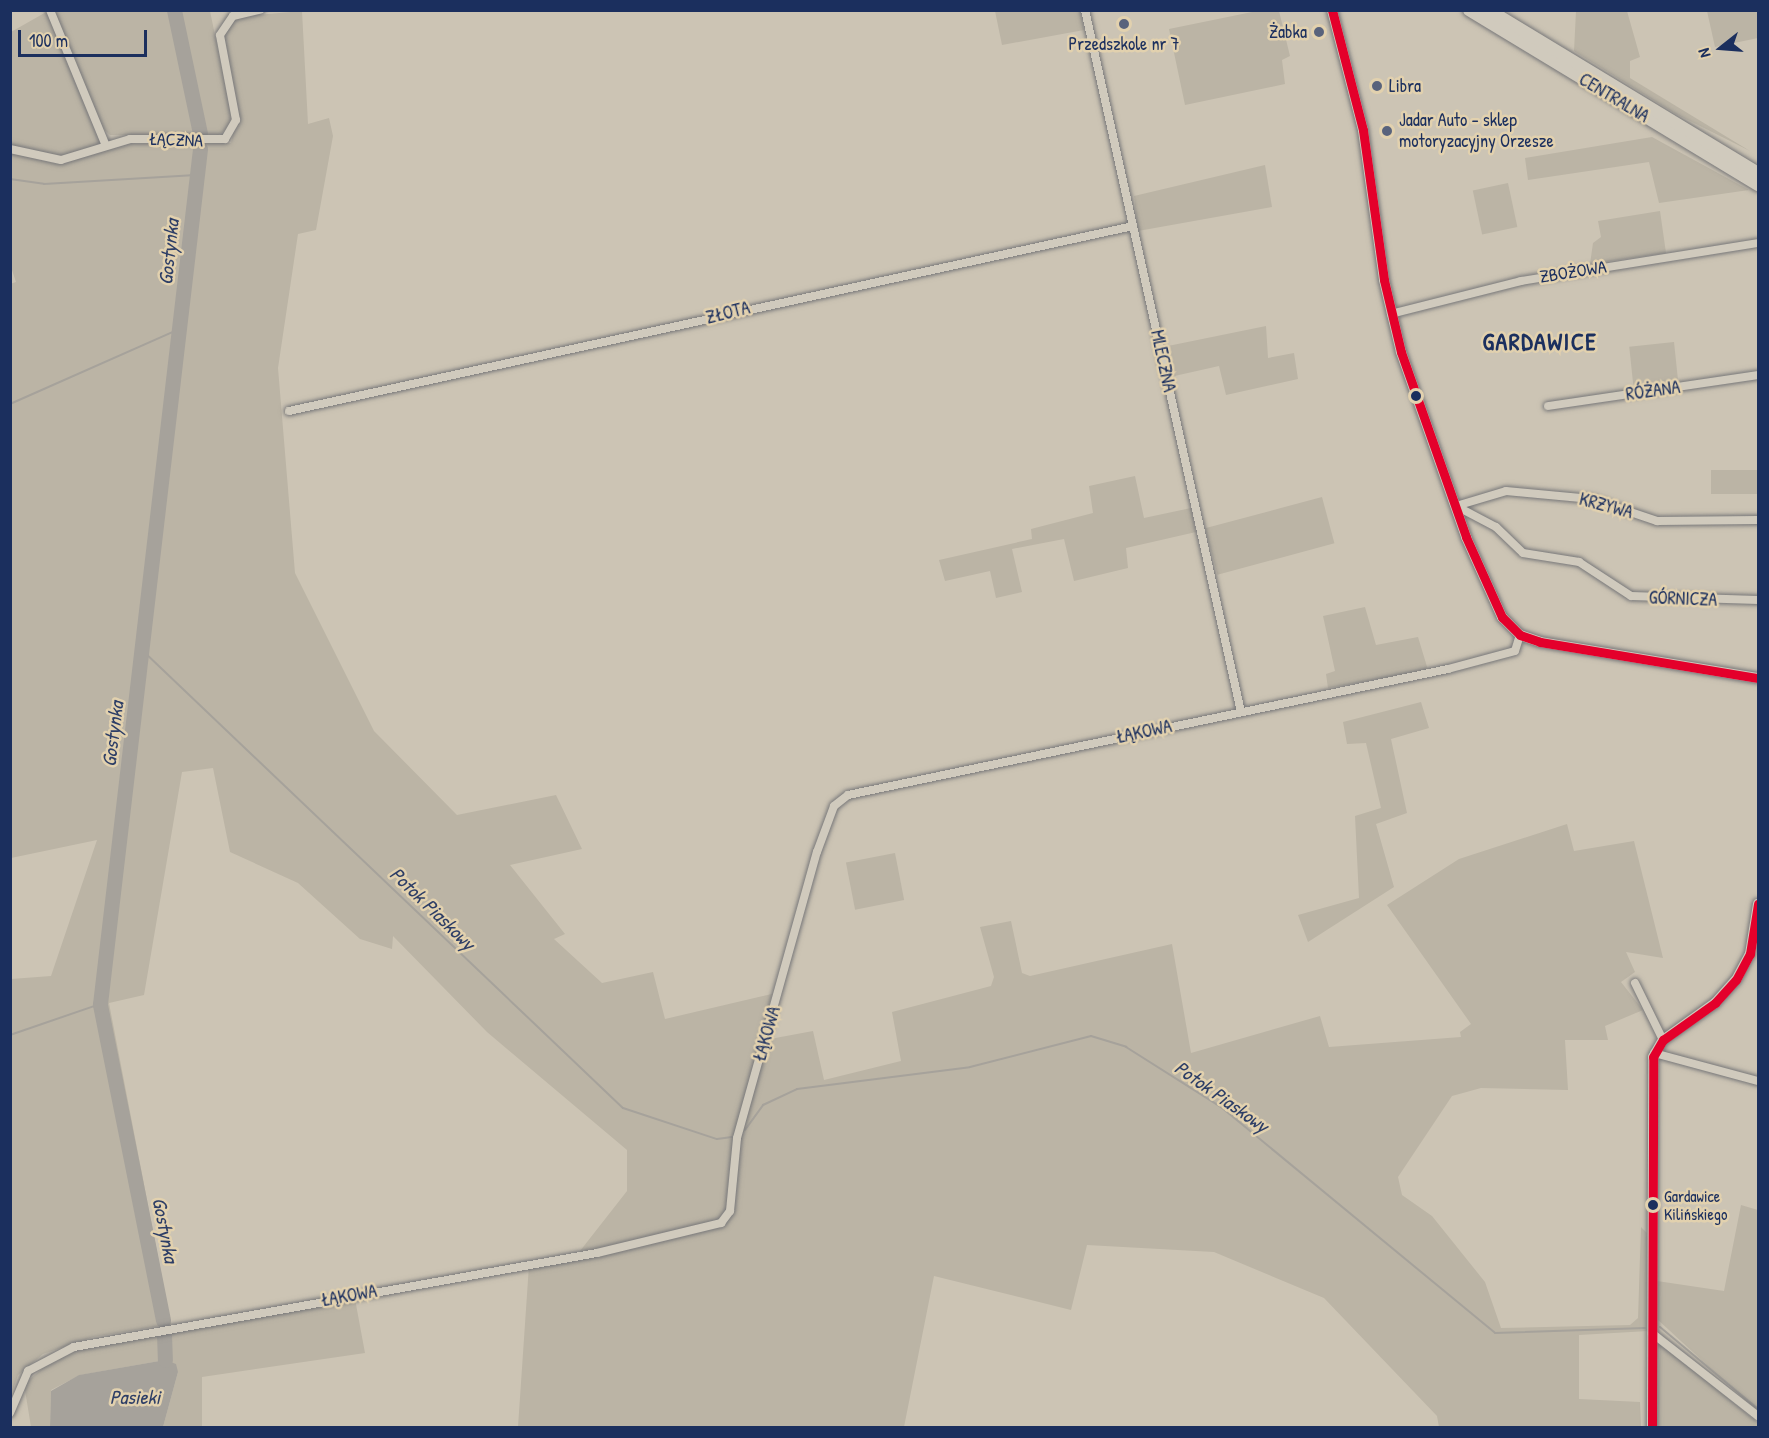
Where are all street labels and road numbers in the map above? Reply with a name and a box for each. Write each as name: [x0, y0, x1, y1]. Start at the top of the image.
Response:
street label: CENTRALNA: [1575, 69, 1653, 127]
street label: ŁĄCZNA: [149, 128, 203, 152]
street label: ZBOŻOWA: [1538, 256, 1608, 288]
street label: ZŁOTA: [704, 297, 752, 329]
street label: MLECZNA: [1146, 328, 1180, 394]
street label: RÓŻANA: [1625, 377, 1681, 405]
street label: KRZYWA: [1577, 489, 1635, 523]
street label: GÓRNICZA: [1648, 587, 1718, 611]
street label: ŁĄKOWA: [1114, 716, 1174, 748]
street label: ŁĄKOWA: [749, 1004, 785, 1064]
street label: ŁĄKOWA: [319, 1280, 379, 1312]

